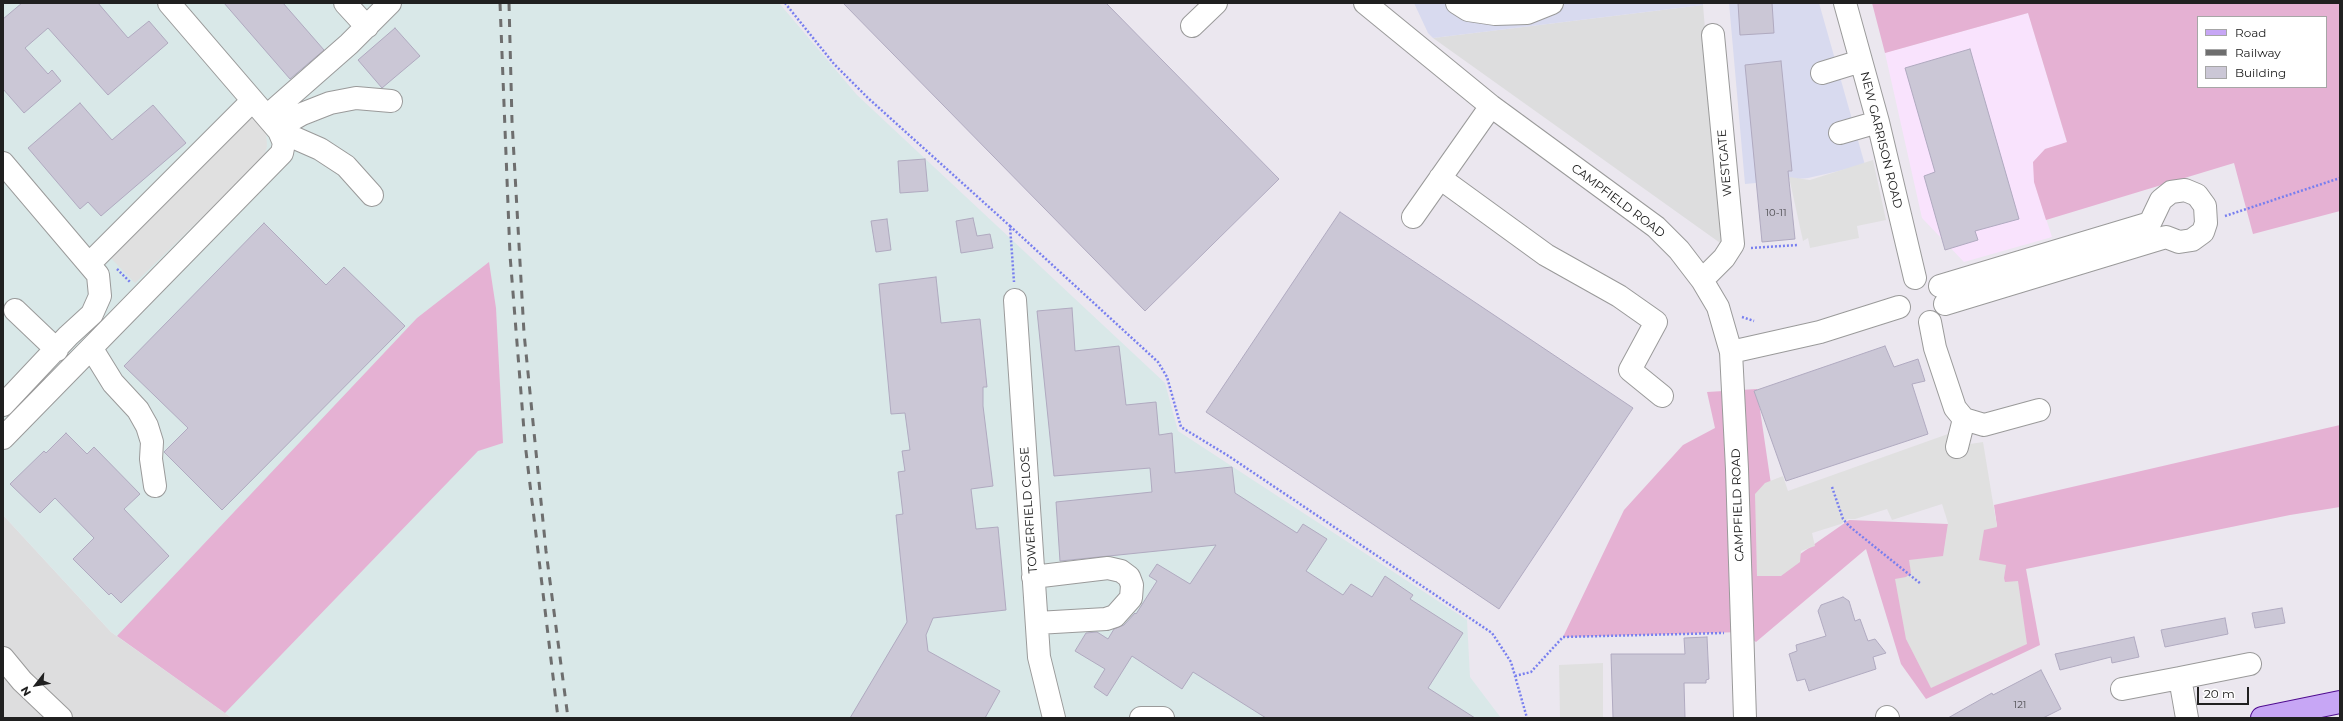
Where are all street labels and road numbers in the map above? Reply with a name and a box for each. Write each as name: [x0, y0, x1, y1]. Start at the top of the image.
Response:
street label: NEW GARRISON ROAD: [1857, 70, 1905, 210]
street label: WESTGATE: [1715, 129, 1735, 197]
street label: CAMPFIELD ROAD: [1568, 161, 1668, 241]
street label: TOWERFIELD CLOSE: [1017, 446, 1041, 574]
street label: CAMPFIELD ROAD: [1729, 448, 1747, 562]

